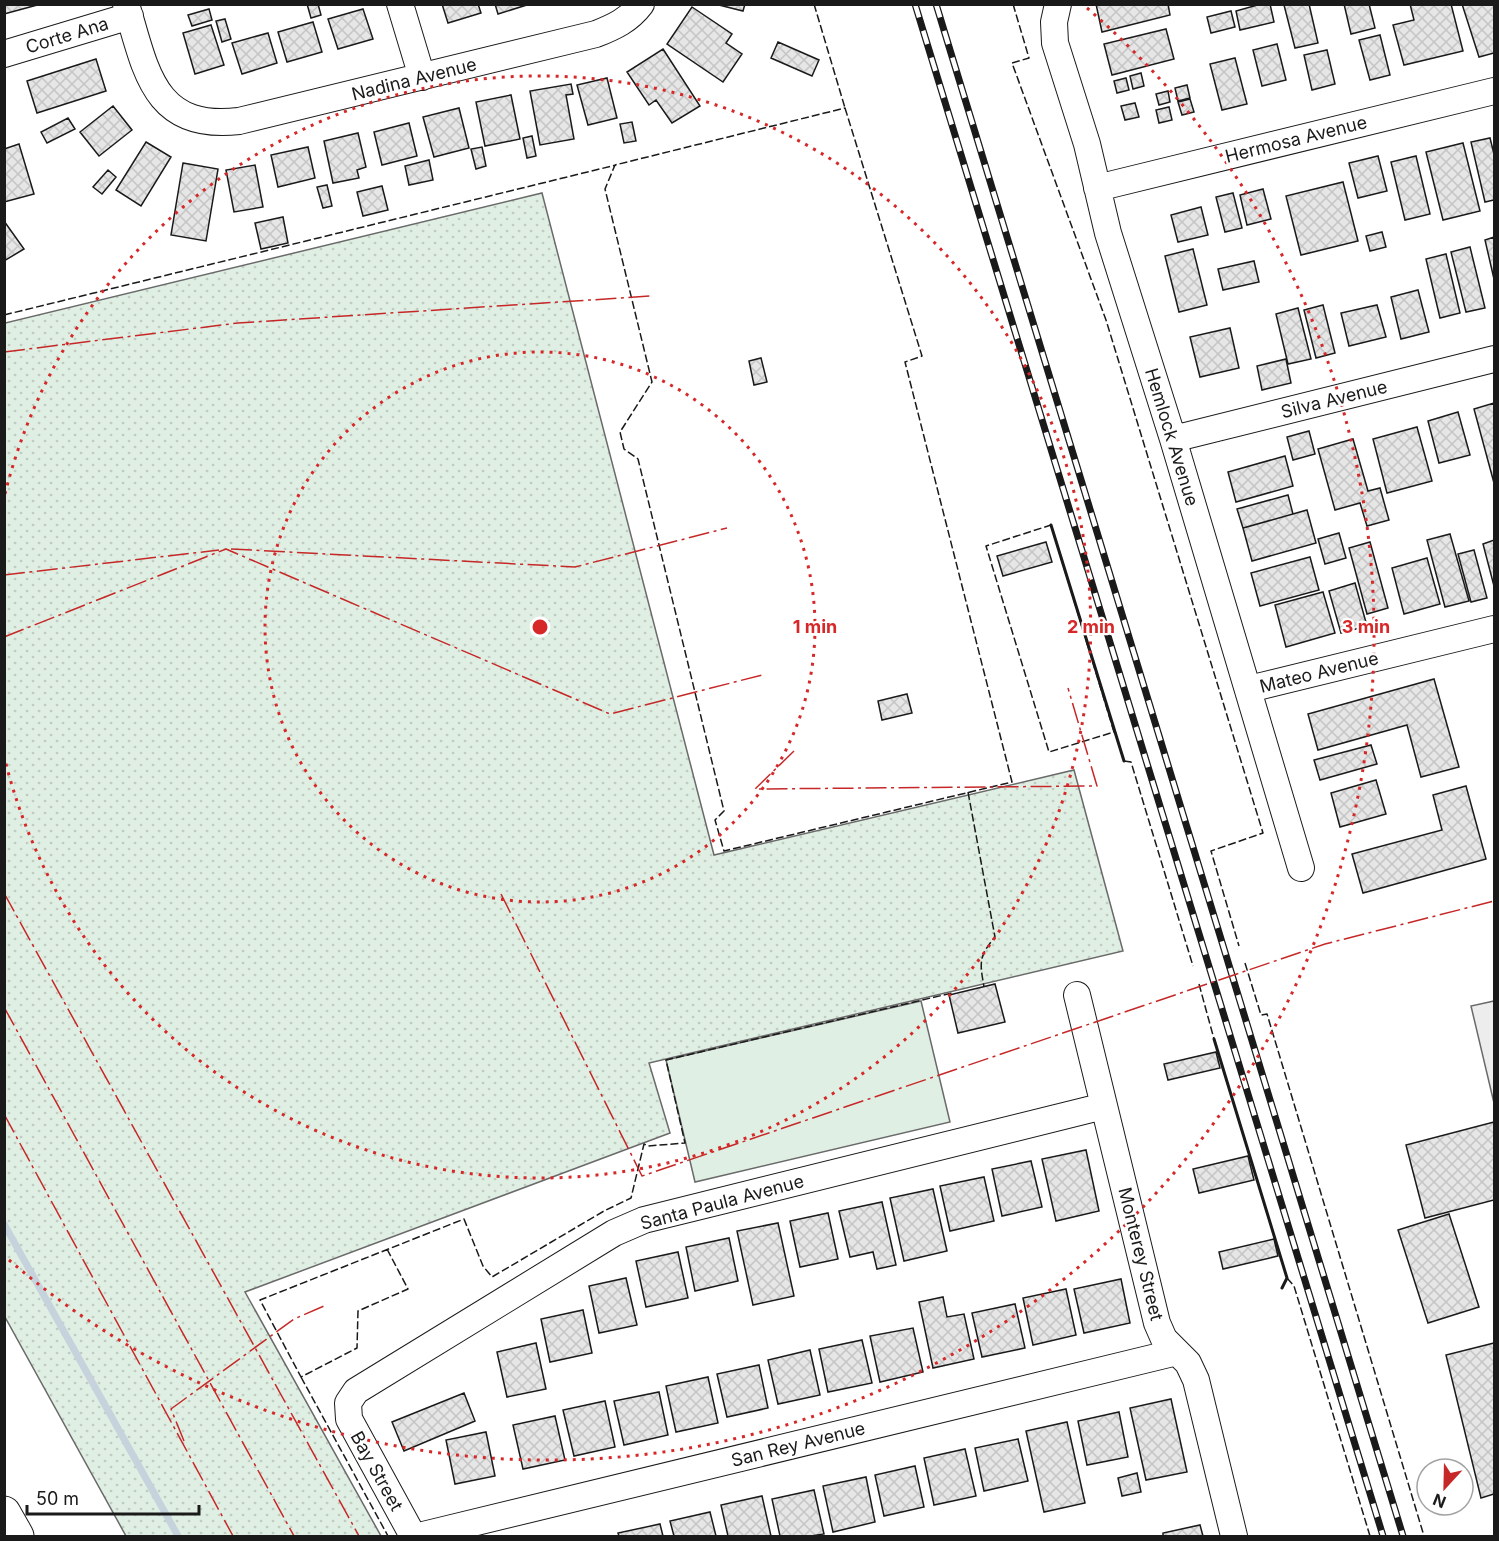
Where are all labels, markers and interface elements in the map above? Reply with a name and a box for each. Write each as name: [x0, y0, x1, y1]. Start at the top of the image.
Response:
street label: Corte Ana: [23, 12, 111, 58]
street label: Nadina Avenue: [349, 53, 479, 105]
street label: Hermosa Avenue: [1223, 111, 1369, 167]
street label: Hemlock Avenue: [1141, 365, 1203, 509]
street label: Silva Avenue: [1279, 376, 1389, 422]
text: 1 min: [793, 616, 837, 637]
text: 2 min: [1067, 616, 1115, 637]
text: 3 min: [1342, 616, 1390, 637]
centre of rings: [530, 617, 550, 637]
street label: Mateo Avenue: [1257, 647, 1381, 697]
street label: Santa Paula Avenue: [638, 1170, 806, 1234]
street label: Monterey Street: [1114, 1185, 1168, 1323]
street label: San Rey Avenue: [729, 1417, 867, 1471]
street label: Bay Street: [347, 1428, 407, 1514]
north arrow: [1415, 1457, 1475, 1517]
scale bar: [27, 1478, 200, 1516]
text: 50 m: [36, 1488, 79, 1509]
text: N: [1430, 1489, 1449, 1512]

